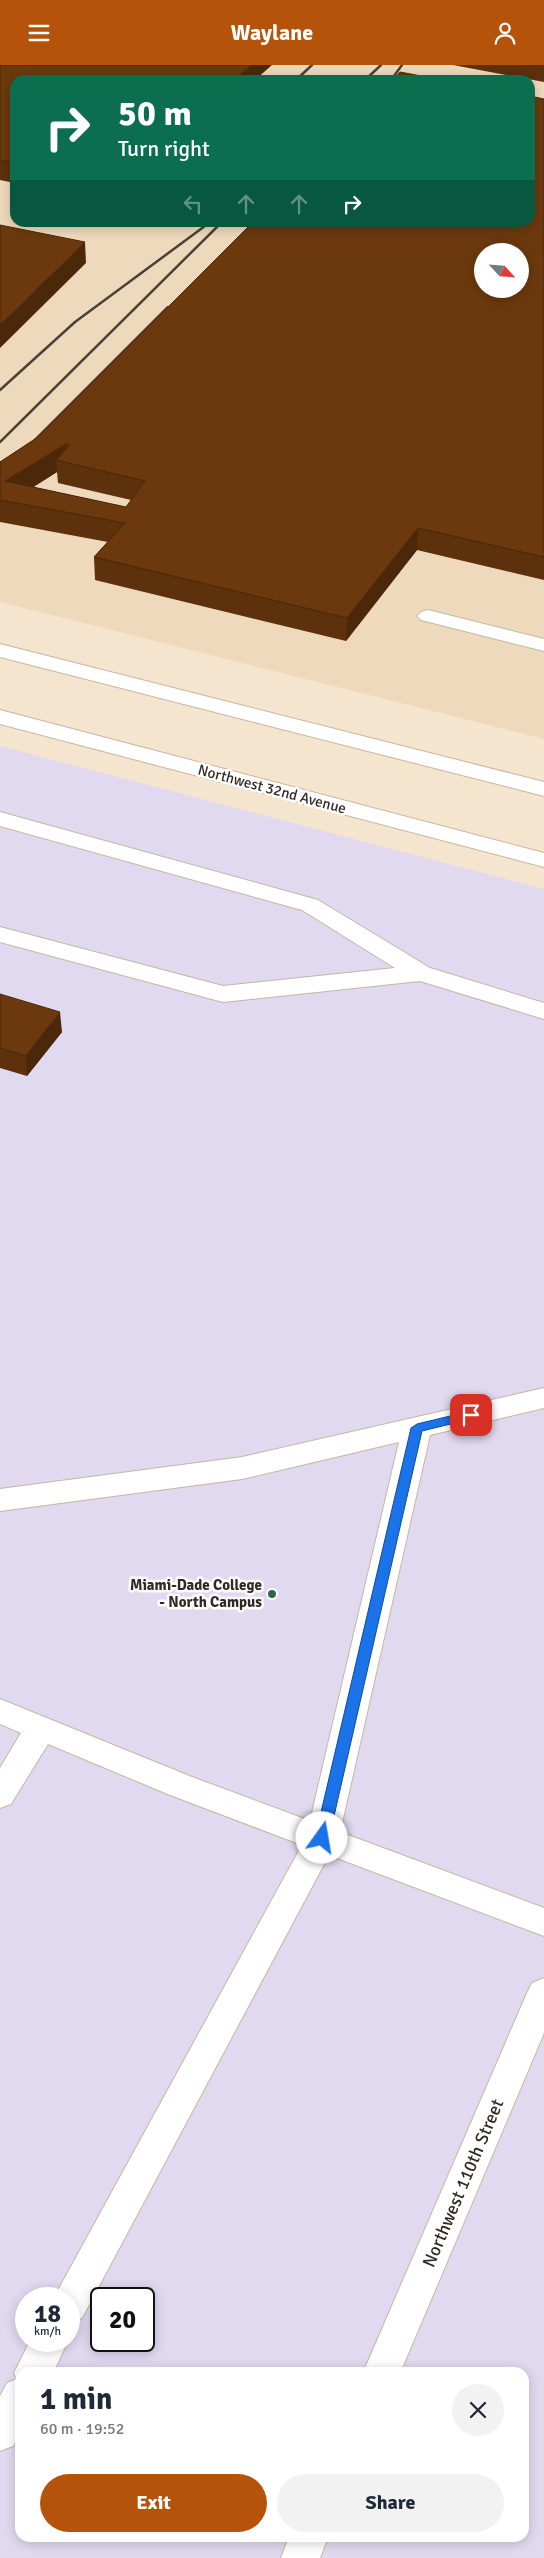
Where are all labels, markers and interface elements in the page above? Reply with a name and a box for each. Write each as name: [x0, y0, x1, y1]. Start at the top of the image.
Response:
icon: menu: [25, 19, 53, 47]
text: Waylane: [231, 19, 313, 46]
icon: person: [491, 19, 519, 47]
text: 50 m: [118, 92, 192, 135]
icon: right: [35, 95, 100, 160]
text: Turn right: [118, 135, 210, 162]
icon: left: [179, 190, 207, 218]
icon: ahead: [232, 190, 260, 218]
icon: ahead: [285, 190, 313, 218]
icon: right: [338, 190, 366, 218]
north arrow: [474, 243, 529, 297]
map controls: [474, 243, 529, 298]
street label: Northwest 32nd Avenue: [196, 761, 348, 817]
pin: [450, 1394, 492, 1436]
icon: arrive: [457, 1401, 485, 1429]
place label: Miami-Dade College - North Campus: [130, 1576, 262, 1611]
marker: Miami-Dade College - North Campus: [266, 1588, 278, 1600]
position arrow: [295, 1811, 347, 1863]
street label: Northwest 110th Street: [418, 2096, 508, 2270]
speed limit sign: 20: [90, 2287, 155, 2352]
text: 18: [34, 2298, 61, 2329]
text: km/h: [34, 2324, 61, 2339]
text: 1 min: [40, 2381, 112, 2418]
button: close: [452, 2384, 504, 2436]
text: 60 m · 19:52: [40, 2419, 124, 2439]
button: Exit: [40, 2474, 267, 2532]
button: Share: [277, 2474, 504, 2532]

